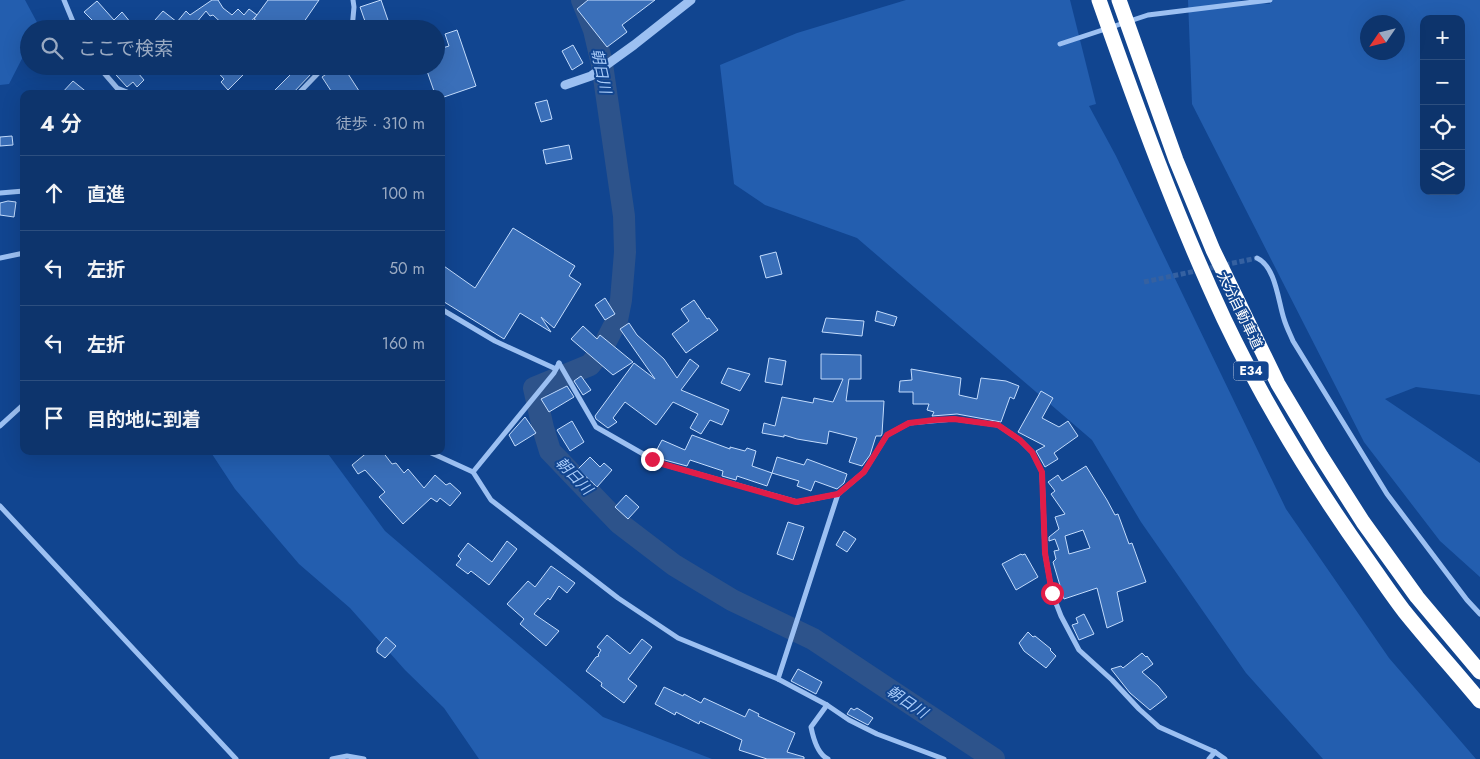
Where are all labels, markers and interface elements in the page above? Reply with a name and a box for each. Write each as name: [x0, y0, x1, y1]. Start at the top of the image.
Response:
north arrow: [1360, 15, 1405, 60]
map controls: [1420, 15, 1465, 195]
button: +: [1420, 15, 1465, 60]
search box: [20, 20, 445, 75]
icon: search: [38, 34, 66, 62]
text: ここで検索: [78, 35, 173, 62]
water label: 朝日川: [586, 47, 617, 97]
button: −: [1420, 60, 1465, 105]
button: locate: [1420, 105, 1465, 150]
text: 4 分: [40, 109, 82, 139]
text: 徒歩 · 310 m: [336, 112, 425, 135]
button: layers: [1420, 150, 1465, 195]
icon: ahead: [40, 179, 68, 207]
text: 直進: [87, 181, 125, 208]
text: 100 m: [381, 182, 425, 205]
icon: left: [40, 254, 68, 282]
text: 左折: [87, 256, 125, 283]
text: 50 m: [389, 257, 425, 280]
street label: 大分自動車道: [1213, 268, 1267, 352]
icon: left: [40, 329, 68, 357]
text: 左折: [87, 331, 125, 358]
text: 160 m: [382, 332, 425, 355]
road number: E34: [1234, 362, 1268, 381]
icon: arrive: [40, 404, 68, 432]
text: 目的地に到着: [87, 406, 201, 433]
route end: [641, 448, 664, 471]
water label: 朝日川: [550, 452, 599, 501]
route start: [1041, 582, 1064, 605]
water label: 朝日川: [882, 680, 933, 725]

